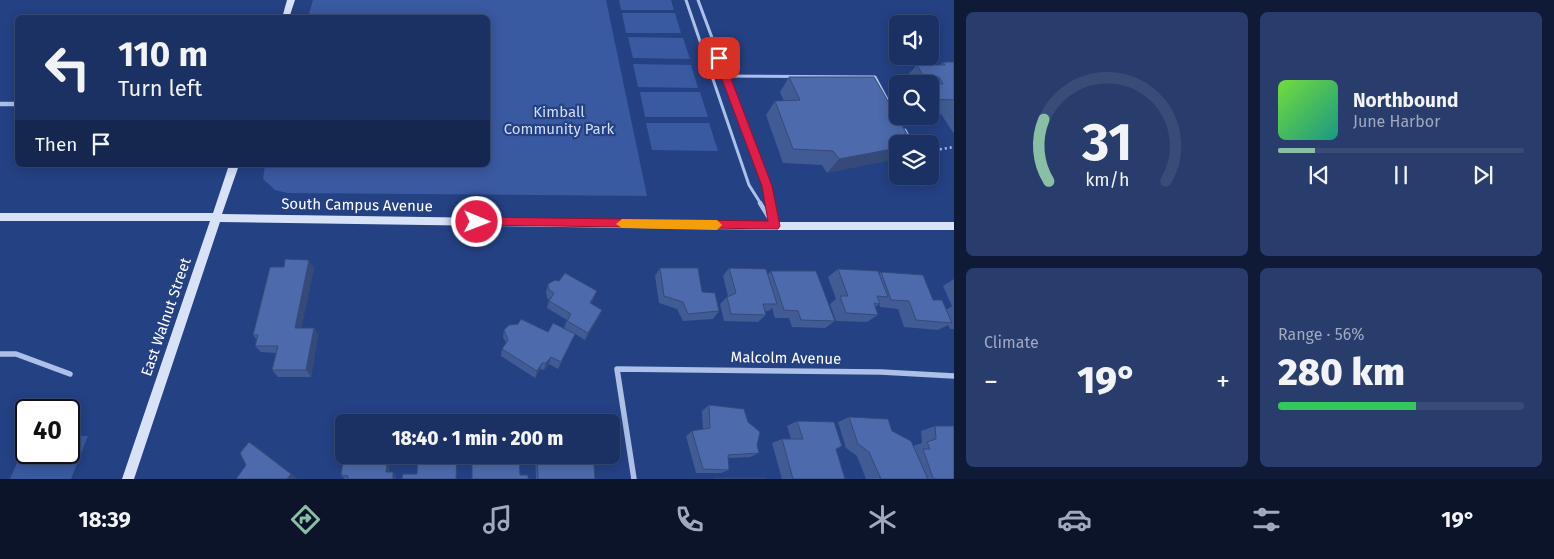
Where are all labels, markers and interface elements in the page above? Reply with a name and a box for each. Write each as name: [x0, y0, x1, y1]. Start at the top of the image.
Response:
map controls: [889, 15, 939, 185]
button: sound: [889, 15, 939, 65]
text: 110 m: [118, 33, 208, 75]
icon: left: [35, 35, 100, 100]
pin: [698, 37, 740, 79]
icon: arrive: [705, 44, 733, 72]
text: Turn left: [118, 75, 202, 102]
button: search: [889, 75, 939, 125]
text: Northbound: [1353, 89, 1458, 112]
park label: Kimball Community Park: [504, 103, 615, 138]
text: 31: [1081, 111, 1132, 174]
text: June Harbor: [1353, 112, 1440, 131]
icon: arrive: [87, 130, 115, 158]
text: Then: [35, 133, 77, 156]
button: layers: [889, 135, 939, 185]
icon: previous: [1305, 161, 1333, 189]
icon: pause: [1387, 161, 1415, 189]
icon: next: [1469, 161, 1497, 189]
text: km/h: [1085, 169, 1129, 191]
street label: South Campus Avenue: [281, 195, 433, 215]
position arrow: [450, 195, 502, 247]
street label: East Walnut Street: [137, 255, 195, 379]
text: Range · 56%: [1278, 325, 1364, 344]
text: Climate: [984, 333, 1039, 352]
street label: Malcolm Avenue: [731, 348, 841, 368]
text: 280 km: [1278, 349, 1405, 395]
text: 19°: [1077, 357, 1137, 403]
text: −: [984, 365, 998, 398]
text: +: [1216, 365, 1230, 398]
speed limit sign: 40: [15, 399, 80, 464]
text: 18:40 · 1 min · 200 m: [392, 427, 563, 450]
icon: directions: [288, 502, 323, 537]
icon: music: [480, 502, 515, 537]
icon: phone: [672, 502, 707, 537]
icon: climate: [865, 502, 900, 537]
icon: car: [1057, 502, 1092, 537]
icon: filters: [1249, 502, 1284, 537]
text: 18:39: [79, 506, 131, 533]
text: 19°: [1441, 506, 1475, 533]

